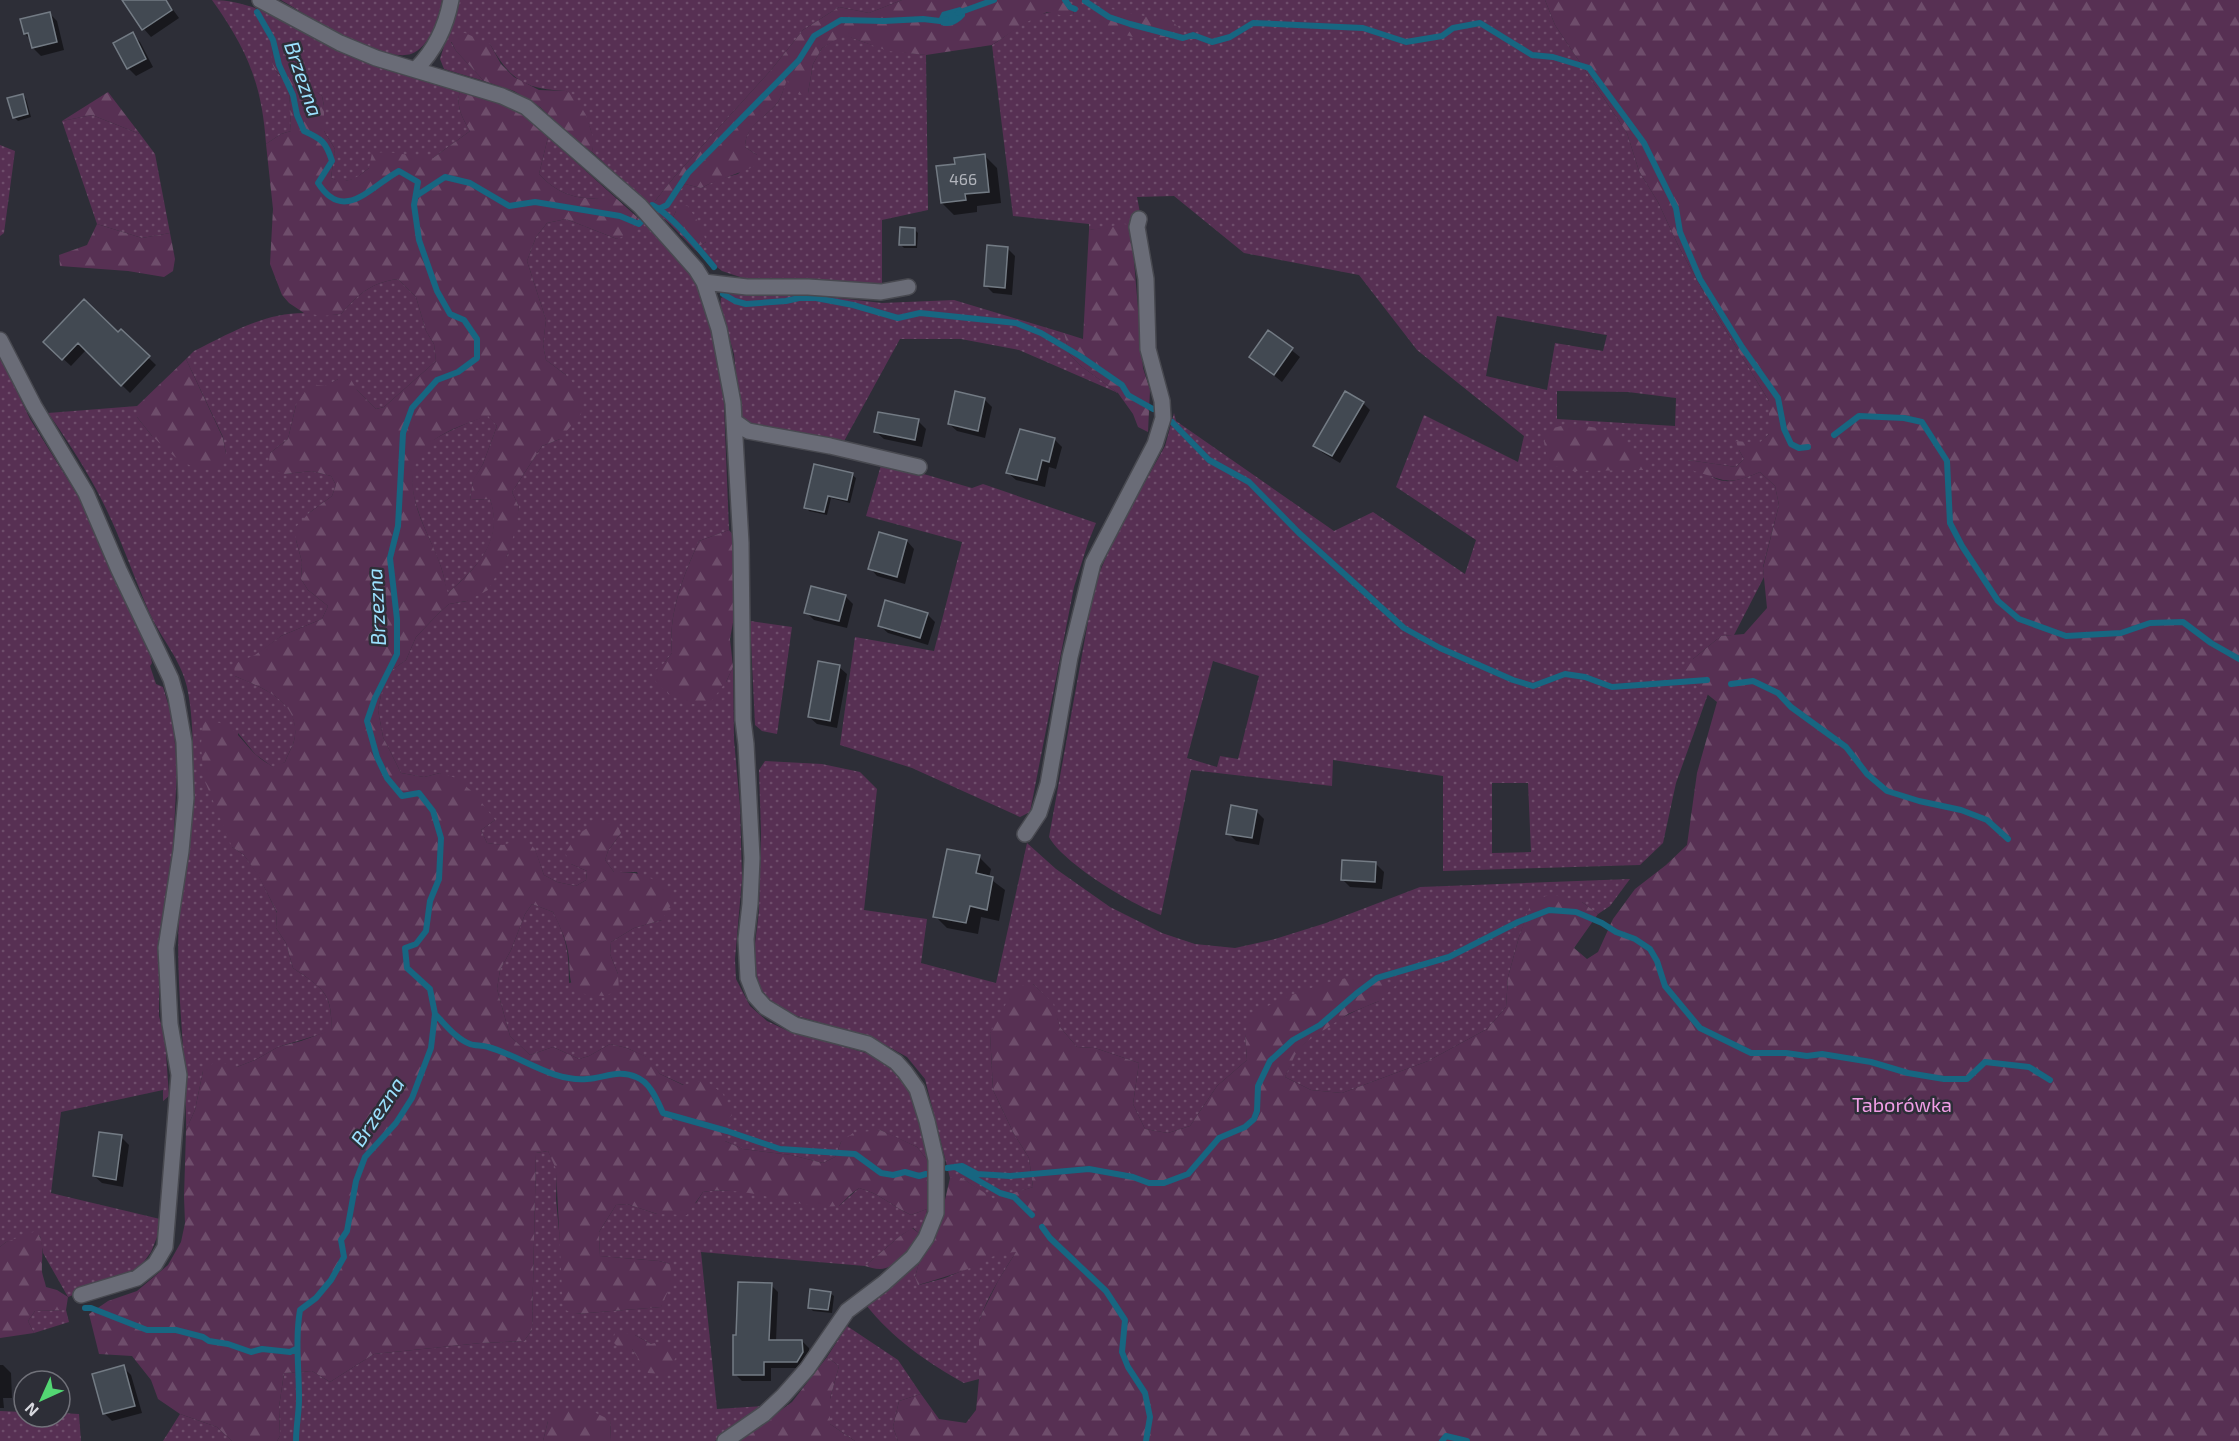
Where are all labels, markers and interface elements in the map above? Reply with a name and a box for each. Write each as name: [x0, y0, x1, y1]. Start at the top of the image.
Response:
water label: Brzezna: [280, 38, 329, 119]
house number: 466: [949, 169, 977, 188]
water label: Brzezna: [361, 568, 390, 647]
water label: Brzezna: [345, 1072, 409, 1150]
park label: Taborówka: [1852, 1092, 1952, 1116]
north arrow: [12, 1369, 72, 1429]
text: N: [20, 1399, 42, 1421]

